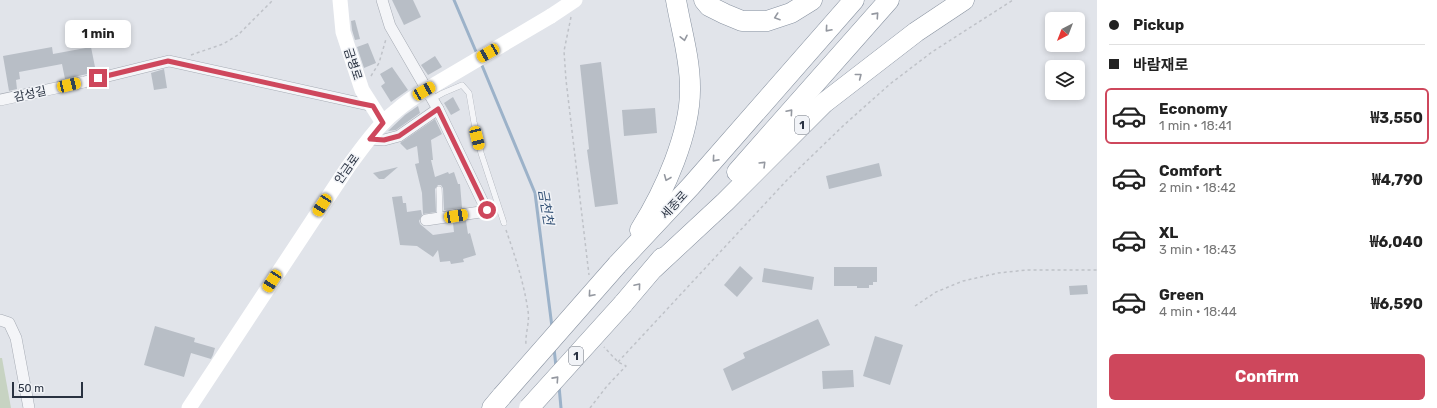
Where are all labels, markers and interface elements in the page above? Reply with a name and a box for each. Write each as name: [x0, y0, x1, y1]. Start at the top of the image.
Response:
one-way arrow: [774, 12, 781, 21]
one-way arrow: [872, 12, 879, 20]
north arrow: [1045, 12, 1085, 52]
map controls: [1045, 12, 1085, 100]
text: Pickup: [1133, 16, 1184, 34]
callout: 1 min: [65, 20, 131, 48]
one-way arrow: [826, 25, 833, 32]
text: 1 min: [81, 26, 115, 41]
one-way arrow: [679, 35, 687, 41]
car: [475, 42, 501, 64]
street label: 금병로: [341, 46, 365, 82]
text: 바람재로: [1133, 56, 1188, 74]
button: layers: [1045, 60, 1085, 100]
route end: [89, 69, 107, 87]
one-way arrow: [854, 74, 861, 81]
car: [56, 76, 82, 94]
car: [411, 80, 437, 102]
street label: 감성길: [12, 83, 48, 105]
icon: car: [1111, 98, 1147, 134]
text: Economy: [1159, 100, 1228, 118]
one-way arrow: [786, 109, 793, 117]
text: ₩3,550: [1371, 109, 1423, 127]
road number: 1: [795, 116, 809, 134]
text: 1 min · 18:41: [1159, 118, 1232, 133]
car: [468, 125, 486, 151]
street label: 안금로: [332, 151, 362, 187]
one-way arrow: [713, 154, 720, 161]
icon: car: [1111, 160, 1147, 196]
one-way arrow: [758, 161, 766, 169]
text: Comfort: [1159, 162, 1222, 180]
text: ₩4,790: [1372, 171, 1423, 189]
one-way arrow: [663, 175, 671, 182]
text: 2 min · 18:42: [1159, 180, 1236, 195]
water label: 금천천: [535, 188, 557, 227]
street label: 세종로: [658, 188, 690, 222]
car: [310, 192, 334, 218]
route start: [478, 201, 496, 219]
car: [443, 208, 469, 224]
icon: car: [1111, 222, 1147, 258]
text: XL: [1159, 224, 1178, 242]
text: ₩6,040: [1370, 233, 1423, 251]
text: 3 min · 18:43: [1159, 242, 1236, 257]
car: [260, 268, 284, 294]
one-way arrow: [634, 283, 641, 290]
icon: car: [1111, 284, 1147, 320]
text: Green: [1159, 286, 1204, 304]
one-way arrow: [589, 290, 596, 297]
text: ₩6,590: [1371, 295, 1423, 313]
text: 4 min · 18:44: [1159, 304, 1237, 319]
road number: 1: [569, 347, 583, 365]
button: Confirm: [1109, 354, 1425, 400]
one-way arrow: [551, 376, 558, 384]
scale bar: [12, 380, 83, 399]
text: 50 m: [18, 382, 44, 395]

